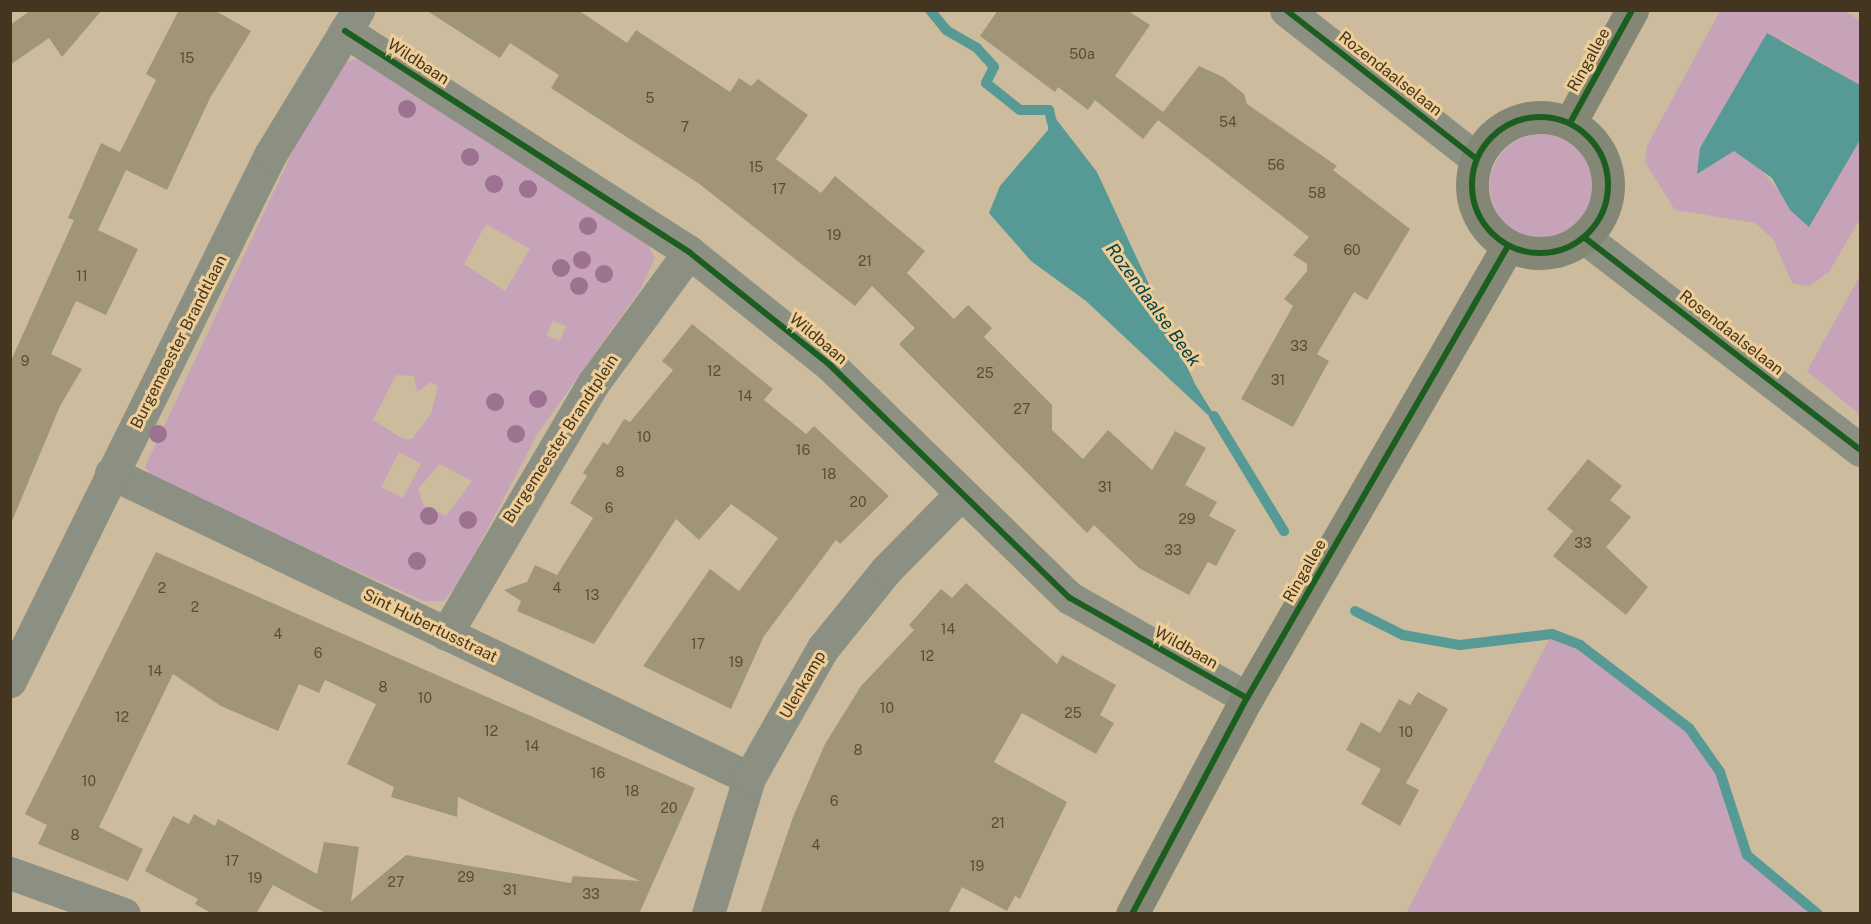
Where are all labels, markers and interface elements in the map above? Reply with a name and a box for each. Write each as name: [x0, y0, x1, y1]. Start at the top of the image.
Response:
street label: Ringallee: [1564, 25, 1614, 95]
street label: Rozendaalselaan: [1334, 28, 1446, 120]
street label: Wildbaan: [384, 35, 452, 89]
house number: 50a: [1069, 46, 1095, 62]
house number: 15: [180, 50, 194, 66]
house number: 5: [646, 90, 654, 106]
house number: 54: [1219, 114, 1237, 130]
house number: 7: [681, 119, 689, 135]
house number: 56: [1267, 157, 1285, 173]
house number: 15: [749, 159, 763, 175]
house number: 17: [772, 181, 786, 197]
house number: 58: [1308, 185, 1326, 201]
house number: 19: [827, 227, 841, 243]
water label: Rozendaalse Beek: [1101, 239, 1205, 371]
house number: 60: [1343, 242, 1361, 258]
street label: Burgemeester Brandtlaan: [127, 252, 231, 432]
house number: 21: [858, 253, 872, 269]
house number: 11: [76, 268, 88, 284]
street label: Rosendaalselaan: [1675, 286, 1787, 380]
street label: Wildbaan: [785, 309, 851, 369]
house number: 33: [1290, 338, 1308, 354]
street label: Burgemeester Brandtplein: [499, 351, 623, 527]
house number: 9: [21, 353, 29, 369]
house number: 12: [707, 363, 721, 379]
house number: 25: [976, 365, 994, 381]
house number: 31: [1271, 372, 1285, 388]
house number: 14: [738, 388, 752, 404]
house number: 27: [1014, 401, 1030, 417]
house number: 10: [637, 429, 651, 445]
house number: 16: [796, 442, 810, 458]
house number: 8: [615, 464, 625, 480]
house number: 18: [822, 466, 836, 482]
house number: 31: [1098, 479, 1112, 495]
house number: 20: [850, 494, 866, 510]
house number: 6: [605, 500, 613, 516]
house number: 29: [1178, 511, 1196, 527]
house number: 33: [1574, 535, 1592, 551]
street label: Ringallee: [1279, 536, 1331, 606]
house number: 33: [1164, 542, 1182, 558]
house number: 2: [158, 580, 166, 596]
house number: 4: [553, 580, 561, 596]
street label: Sint Hubertusstraat: [360, 585, 500, 667]
house number: 13: [585, 587, 599, 603]
house number: 2: [191, 599, 199, 615]
house number: 14: [941, 621, 955, 637]
street label: Wildbaan: [1151, 623, 1221, 673]
house number: 4: [274, 626, 282, 642]
house number: 17: [691, 636, 705, 652]
house number: 6: [314, 645, 322, 661]
street label: Ulenkamp: [776, 648, 830, 722]
house number: 12: [920, 648, 934, 664]
house number: 19: [729, 654, 743, 670]
house number: 14: [148, 663, 162, 679]
house number: 8: [378, 679, 388, 695]
house number: 10: [418, 690, 432, 706]
house number: 10: [880, 700, 894, 716]
house number: 25: [1064, 705, 1082, 721]
house number: 12: [115, 709, 129, 725]
house number: 12: [484, 723, 498, 739]
house number: 10: [1399, 724, 1413, 740]
house number: 14: [525, 738, 539, 754]
house number: 8: [853, 742, 863, 758]
house number: 16: [591, 765, 605, 781]
house number: 10: [82, 773, 96, 789]
house number: 18: [625, 783, 639, 799]
house number: 6: [830, 793, 838, 809]
house number: 20: [661, 800, 677, 816]
house number: 21: [991, 815, 1005, 831]
house number: 8: [70, 827, 80, 843]
house number: 4: [812, 837, 820, 853]
house number: 17: [225, 853, 239, 869]
house number: 19: [970, 858, 984, 874]
house number: 29: [457, 869, 475, 885]
house number: 19: [248, 870, 262, 886]
house number: 27: [388, 874, 404, 890]
house number: 31: [503, 882, 517, 898]
house number: 33: [582, 886, 600, 902]

